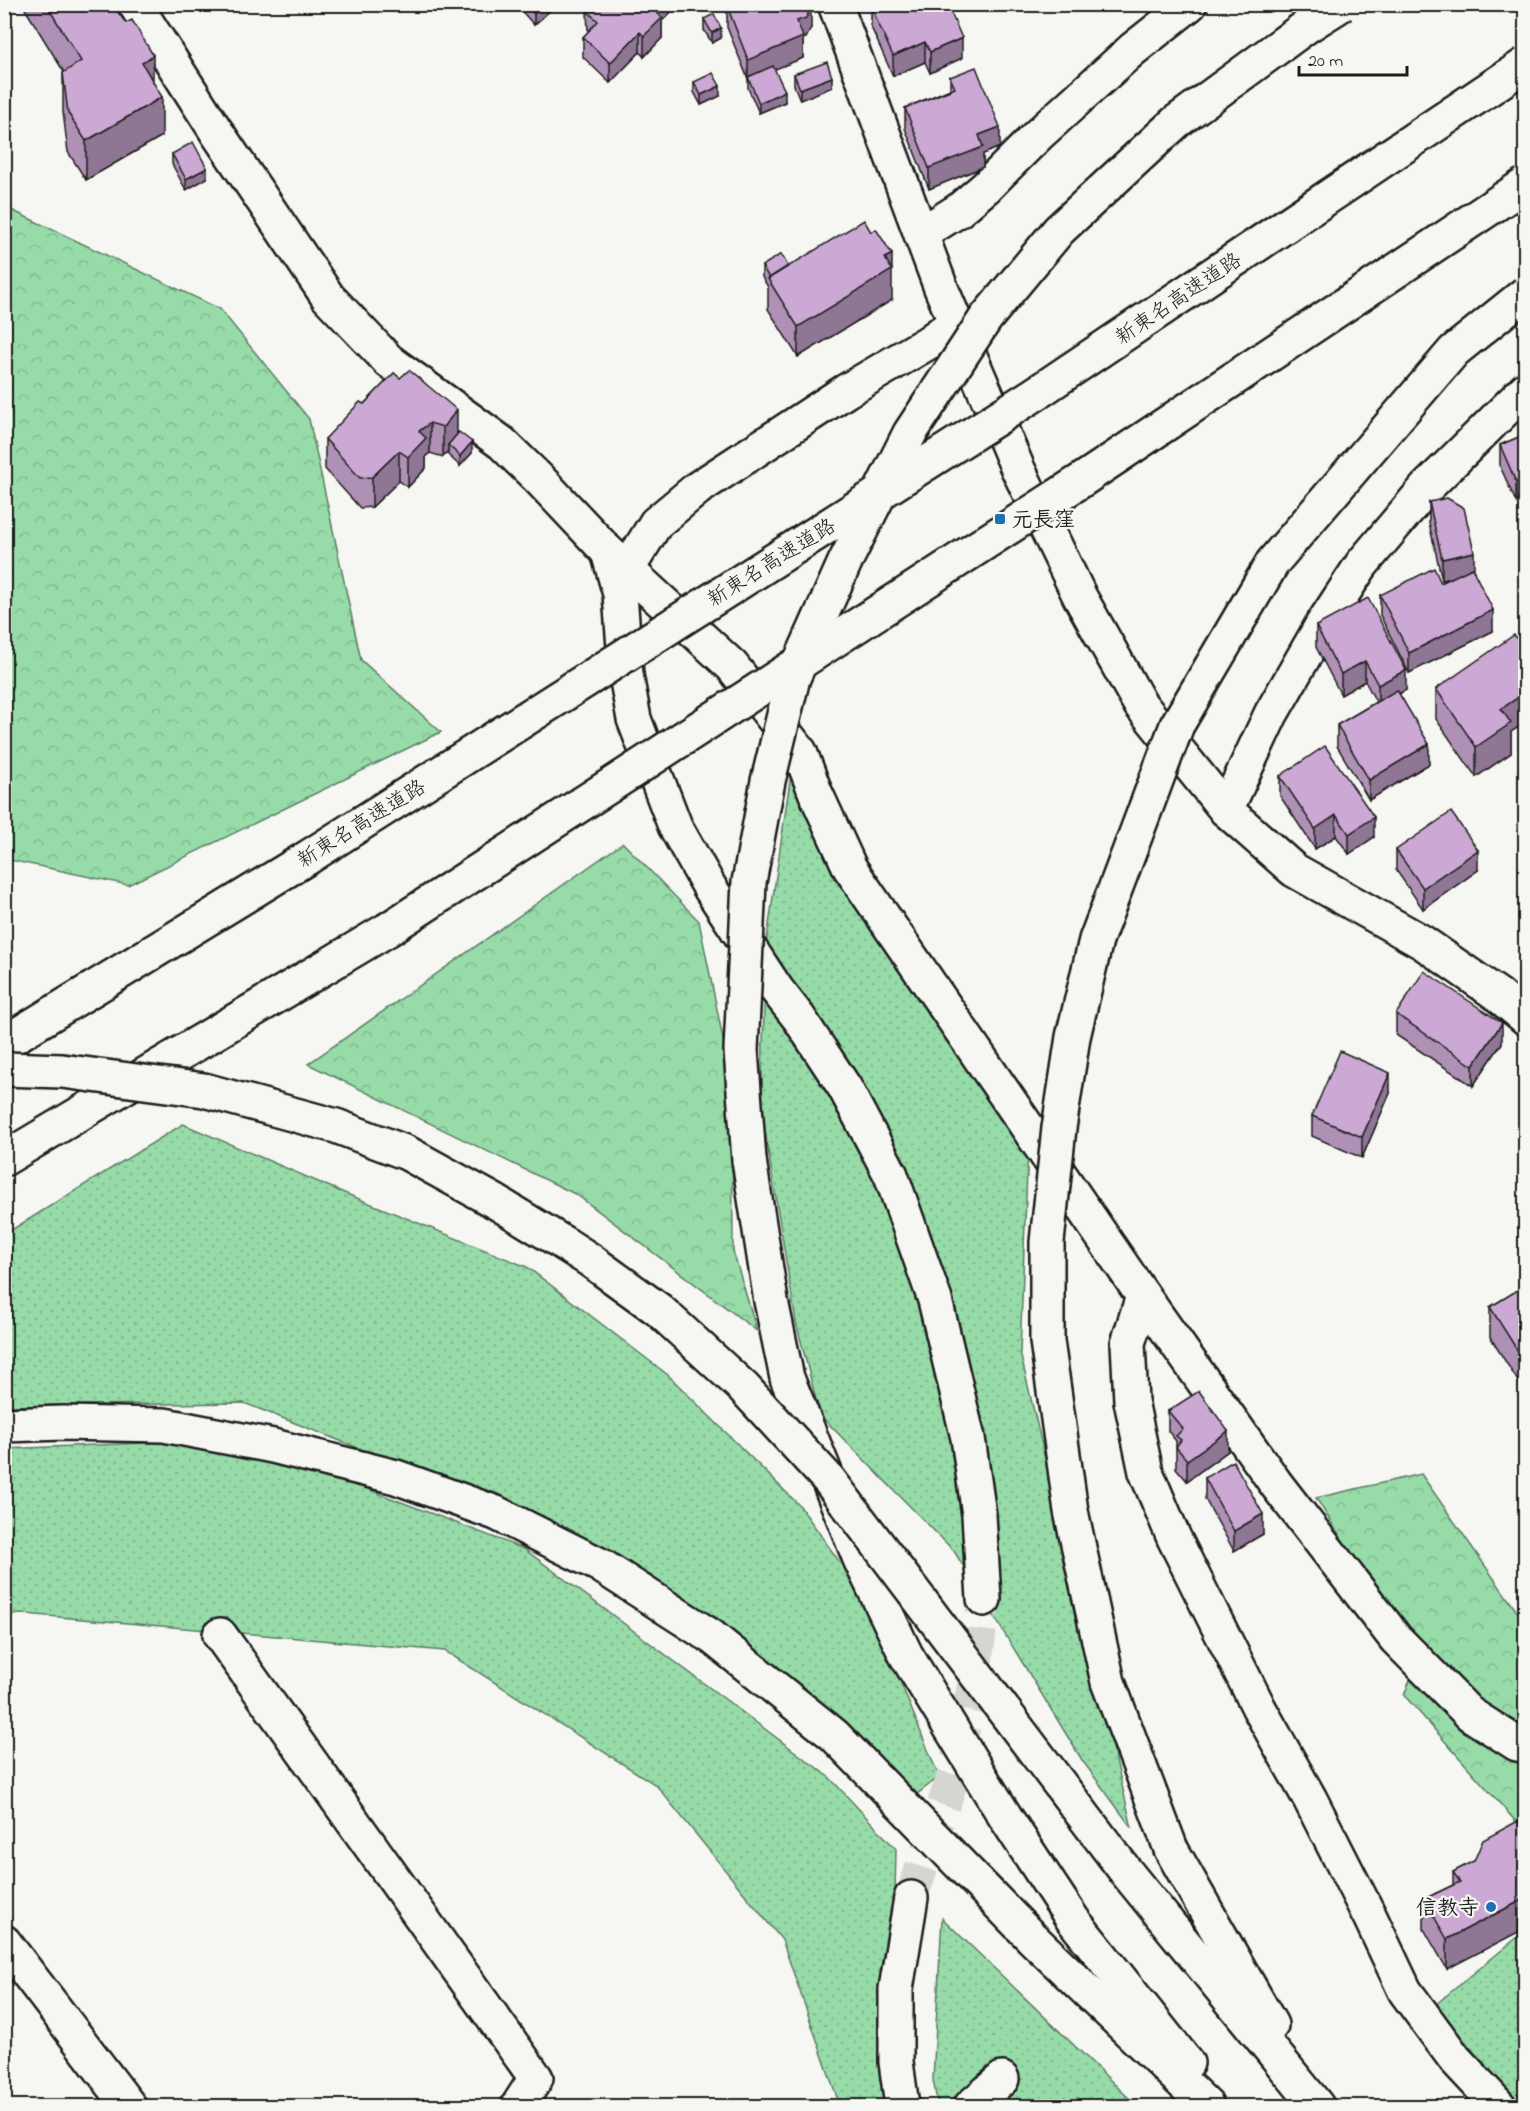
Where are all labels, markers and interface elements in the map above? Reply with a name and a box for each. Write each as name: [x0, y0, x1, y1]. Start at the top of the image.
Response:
scale bar: [1299, 39, 1407, 77]
text: 20 m: [1308, 49, 1343, 75]
street label: 新東名高速道路: [1110, 246, 1248, 353]
place label: 元長窪: [1012, 506, 1075, 536]
street label: 新東名高速道路: [702, 512, 842, 615]
marker: 元長窪: [993, 512, 1007, 526]
street label: 新東名高速道路: [292, 773, 432, 876]
place label: 信教寺: [1416, 1894, 1479, 1924]
marker: 信教寺: [1484, 1900, 1498, 1914]

